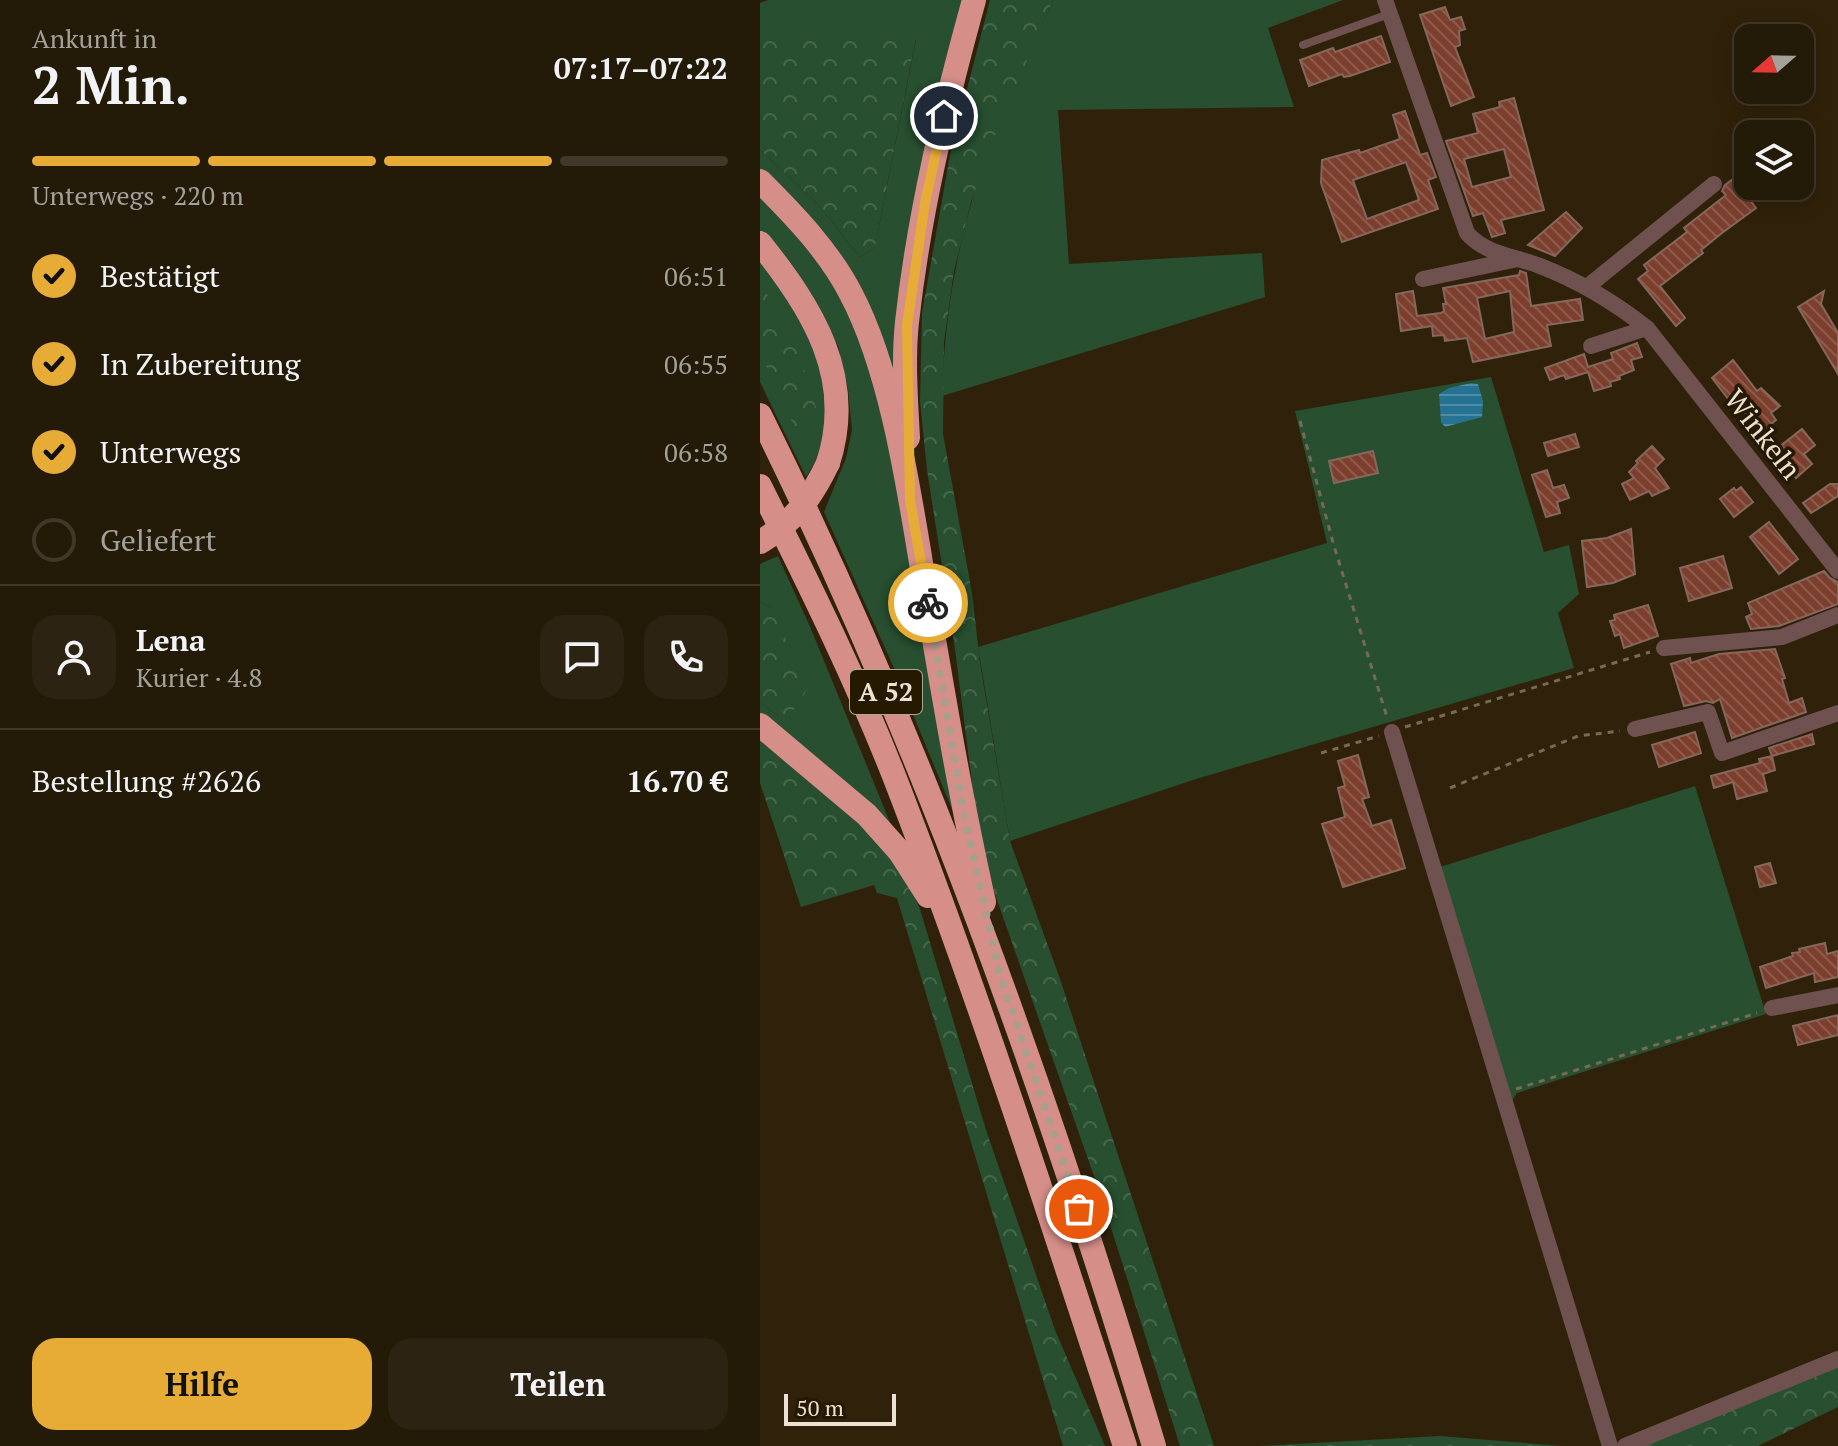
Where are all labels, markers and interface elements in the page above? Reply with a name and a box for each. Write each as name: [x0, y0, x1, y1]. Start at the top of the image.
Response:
text: Ankunft in: [32, 21, 157, 55]
north arrow: [1734, 24, 1814, 104]
map controls: [1734, 24, 1814, 200]
text: 07:17–07:22: [554, 48, 728, 88]
text: 2 Min.: [32, 50, 190, 119]
pin: [910, 82, 978, 150]
icon: home: [922, 94, 966, 138]
button: layers: [1734, 120, 1814, 200]
text: Unterwegs · 220 m: [32, 178, 244, 212]
icon: check: [32, 254, 76, 298]
text: Bestätigt: [100, 256, 220, 296]
text: 06:51: [664, 259, 728, 293]
icon: check: [32, 342, 76, 386]
text: In Zubereitung: [100, 344, 300, 384]
text: 06:55: [664, 347, 728, 381]
street label: Winkeln: [1717, 381, 1810, 487]
icon: check: [32, 430, 76, 474]
text: Unterwegs: [100, 432, 241, 472]
text: 06:58: [664, 435, 728, 469]
text: Geliefert: [100, 520, 216, 560]
courier: [888, 563, 968, 643]
icon: bike: [906, 581, 950, 625]
button: person: [32, 615, 116, 699]
button: chat: [540, 615, 624, 699]
button: phone: [644, 615, 728, 699]
text: Lena: [136, 620, 206, 660]
text: Kurier · 4.8: [136, 660, 262, 694]
road number: A 52: [850, 670, 922, 714]
text: Bestellung #2626: [32, 761, 261, 801]
text: 16.70 €: [626, 761, 728, 801]
pin: [1045, 1175, 1113, 1243]
icon: bag: [1057, 1187, 1101, 1231]
button: Hilfe: [32, 1338, 372, 1430]
button: Teilen: [388, 1338, 728, 1430]
scale bar: [784, 1390, 896, 1426]
text: 50 m: [796, 1393, 844, 1422]

